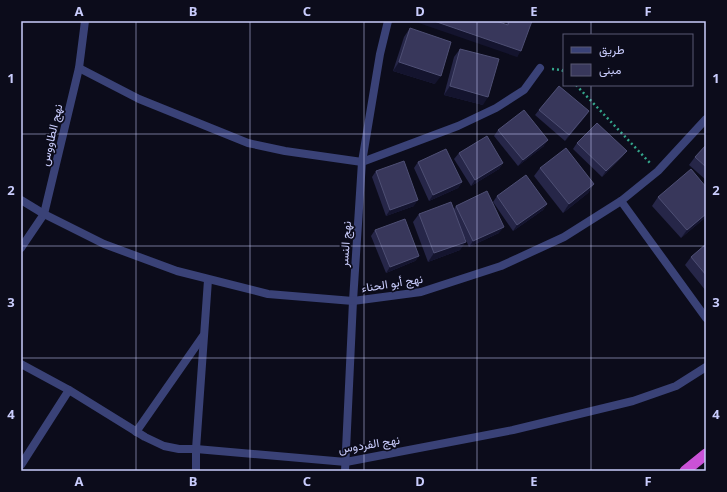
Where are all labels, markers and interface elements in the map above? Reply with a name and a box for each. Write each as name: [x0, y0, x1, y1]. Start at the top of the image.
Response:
text: A: [75, 2, 84, 20]
text: B: [189, 2, 197, 20]
text: C: [303, 2, 311, 20]
text: D: [415, 2, 425, 20]
text: E: [530, 2, 538, 20]
text: F: [644, 2, 652, 20]
legend: [563, 34, 693, 86]
text: طريق: [599, 41, 625, 58]
text: مبنى: [599, 61, 621, 78]
text: 1: [7, 69, 15, 87]
text: 1: [712, 69, 720, 87]
street label: نهج الطاووس: [36, 102, 67, 168]
text: 2: [7, 181, 15, 199]
text: 2: [712, 181, 720, 199]
street label: نهج النسر: [335, 221, 356, 269]
street label: نهج أبو الحناء: [360, 270, 424, 297]
text: 3: [7, 293, 15, 311]
text: 3: [712, 293, 720, 311]
text: 4: [7, 405, 15, 423]
text: 4: [712, 405, 720, 423]
street label: نهج الفردوس: [337, 431, 401, 458]
text: A: [75, 472, 84, 490]
text: B: [189, 472, 197, 490]
text: C: [303, 472, 311, 490]
text: D: [415, 472, 425, 490]
text: E: [530, 472, 538, 490]
text: F: [644, 472, 652, 490]

